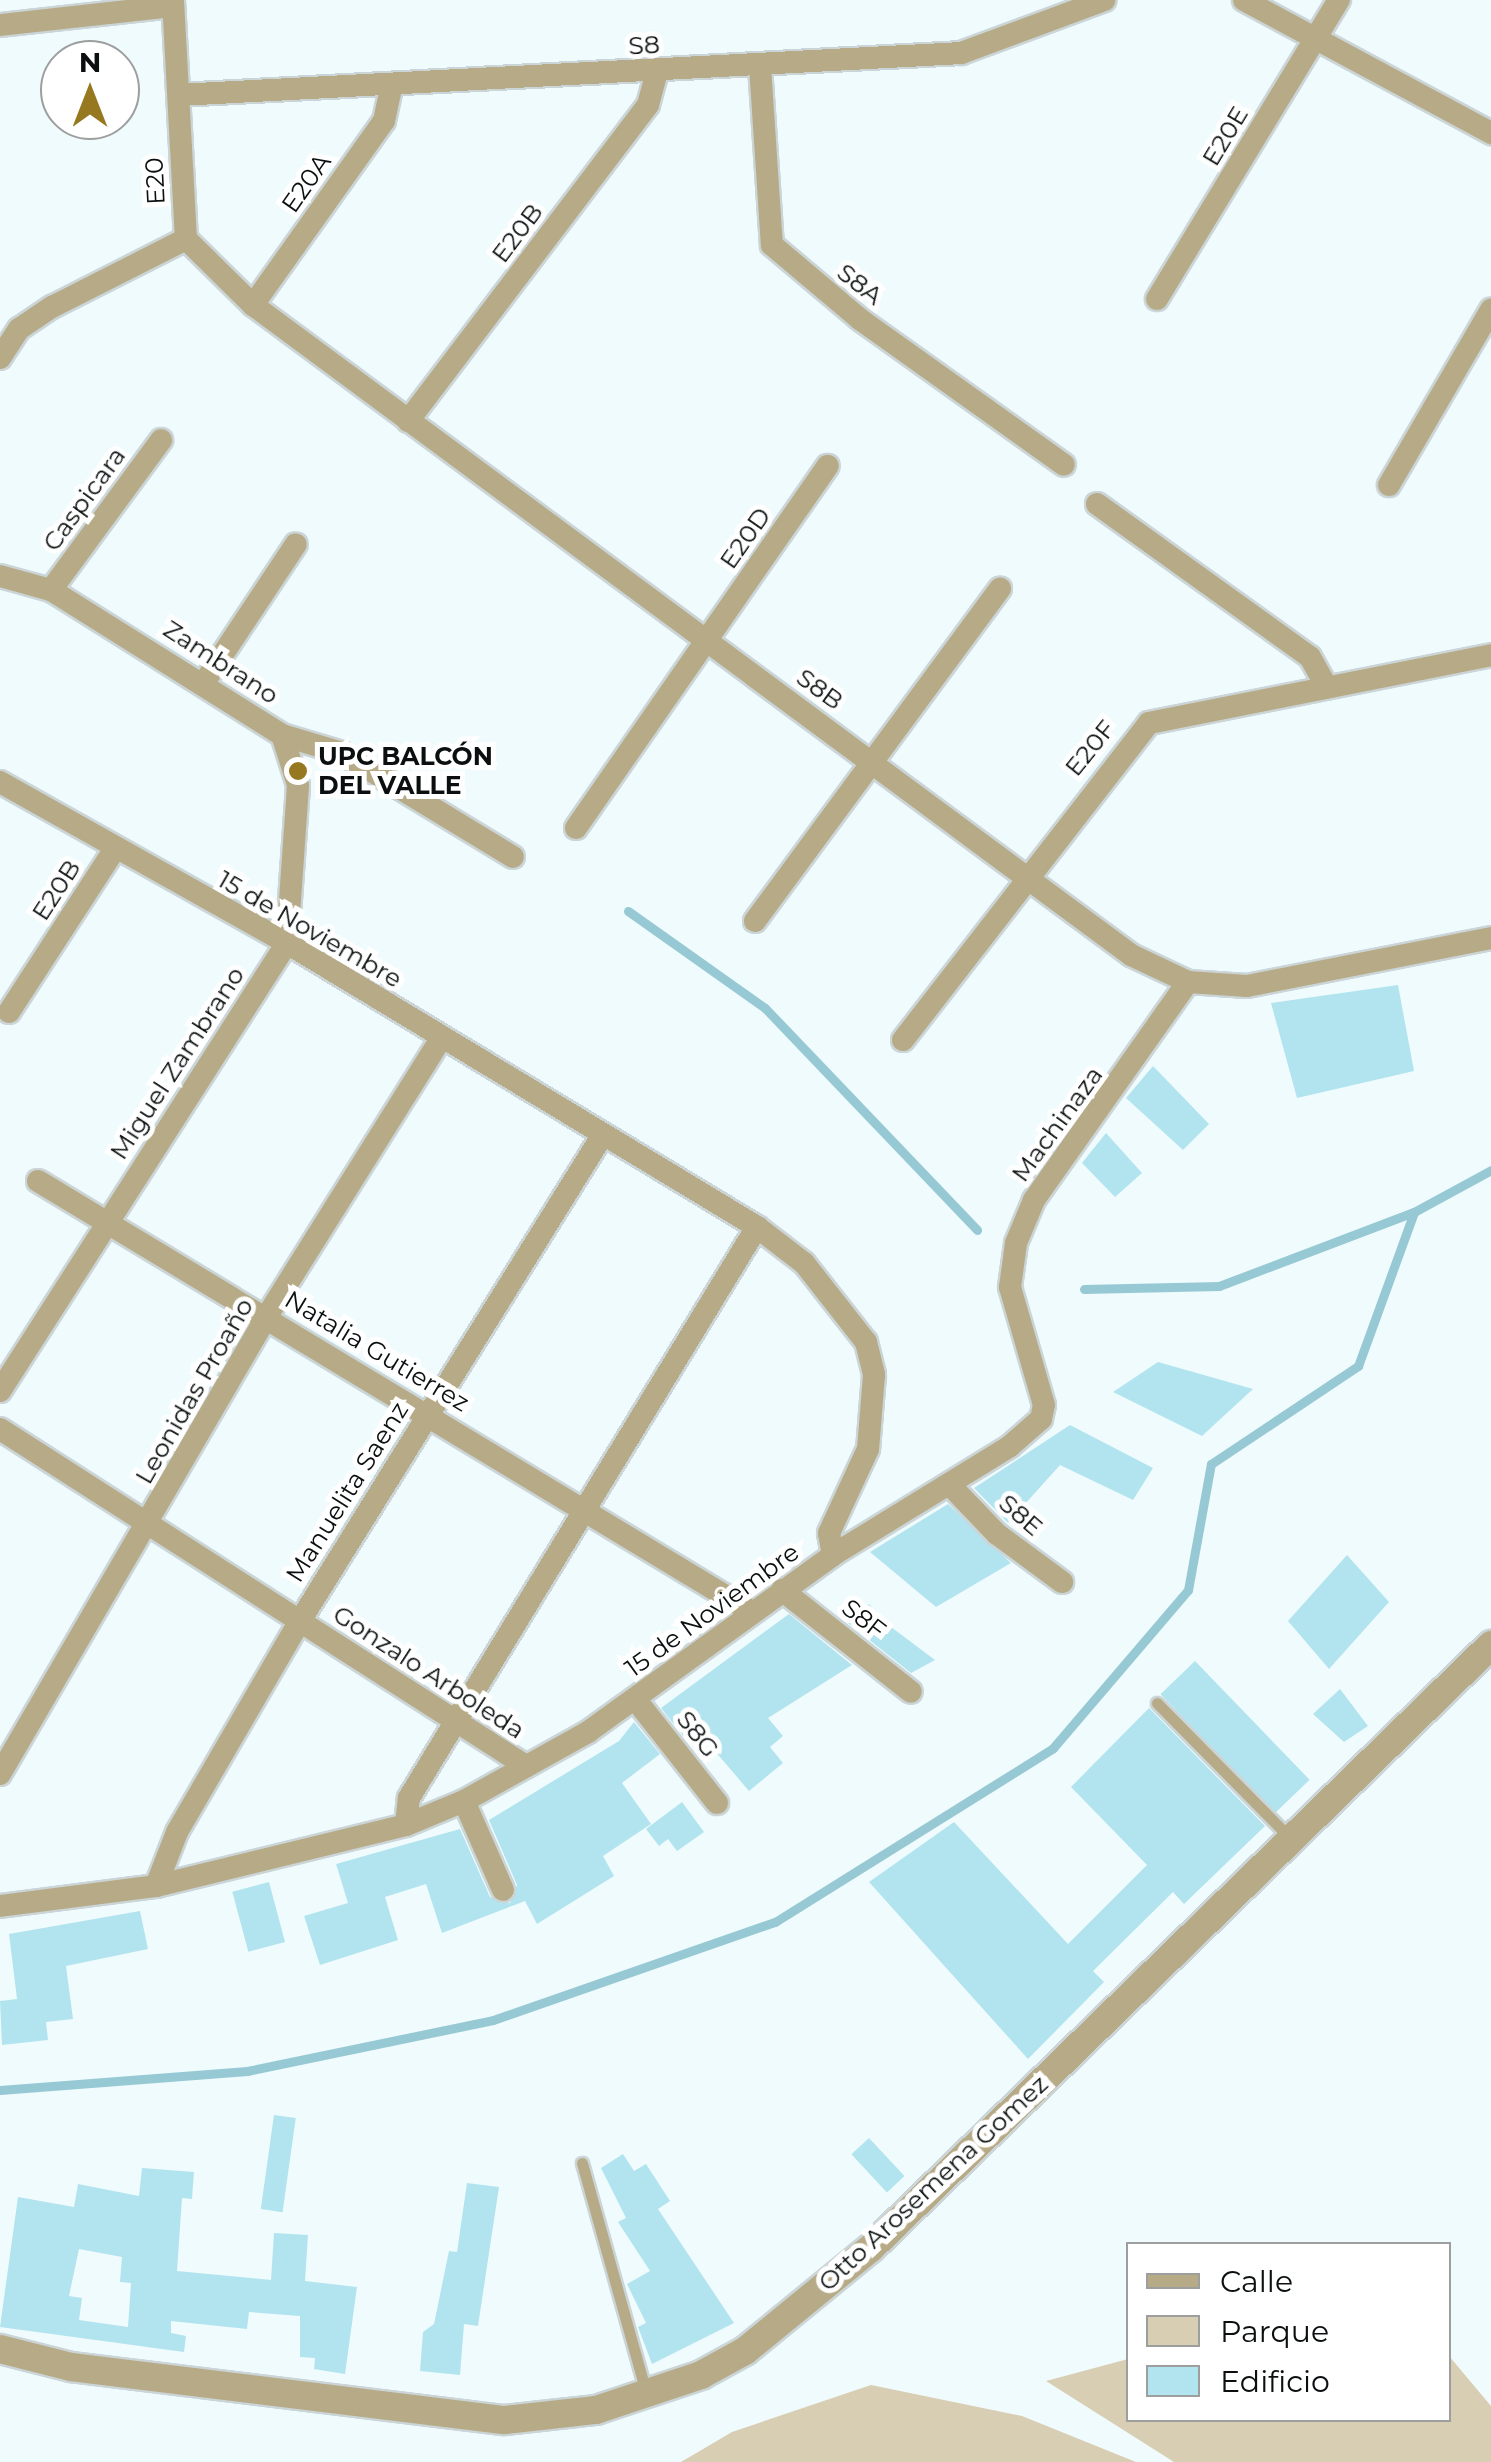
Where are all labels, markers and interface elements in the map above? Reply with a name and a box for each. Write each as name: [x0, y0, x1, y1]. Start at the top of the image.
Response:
street label: S8: [628, 29, 660, 61]
north arrow: [40, 40, 140, 140]
text: N: [79, 45, 101, 79]
street label: E20E: [1196, 101, 1254, 171]
street label: E20A: [275, 148, 337, 218]
street label: E20: [139, 157, 171, 205]
street label: E20B: [485, 198, 549, 268]
street label: S8A: [831, 257, 889, 311]
street label: Caspicara: [36, 441, 132, 557]
street label: E20D: [713, 502, 777, 574]
street label: Zambrano: [158, 614, 284, 710]
street label: S8B: [791, 662, 849, 716]
street label: E20F: [1059, 714, 1121, 782]
place label: UPC BALCÓN DEL VALLE: [318, 742, 493, 801]
marker: UPC BALCÓN DEL VALLE: [287, 760, 309, 782]
street label: E20B: [25, 854, 87, 926]
street label: 15 de Noviembre: [213, 864, 407, 994]
street label: Miguel Zambrano: [103, 961, 251, 1165]
street label: Machinaza: [1005, 1060, 1109, 1188]
street label: Natalia Gutierrez: [279, 1284, 475, 1418]
street label: Leonidas Proaño: [129, 1293, 259, 1489]
street label: Manuelita Saenz: [280, 1396, 414, 1588]
street label: S8E: [993, 1488, 1049, 1542]
street label: 15 de Noviembre: [619, 1537, 805, 1683]
street label: S8F: [836, 1593, 892, 1645]
street label: Gonzalo Arboleda: [328, 1599, 530, 1745]
street label: S8G: [671, 1705, 725, 1763]
street label: Otto Arosemena Gomez: [812, 2069, 1054, 2297]
legend: [1126, 2242, 1451, 2422]
text: Calle: [1220, 2263, 1293, 2300]
text: Parque: [1220, 2313, 1329, 2350]
text: Edificio: [1220, 2363, 1330, 2400]

